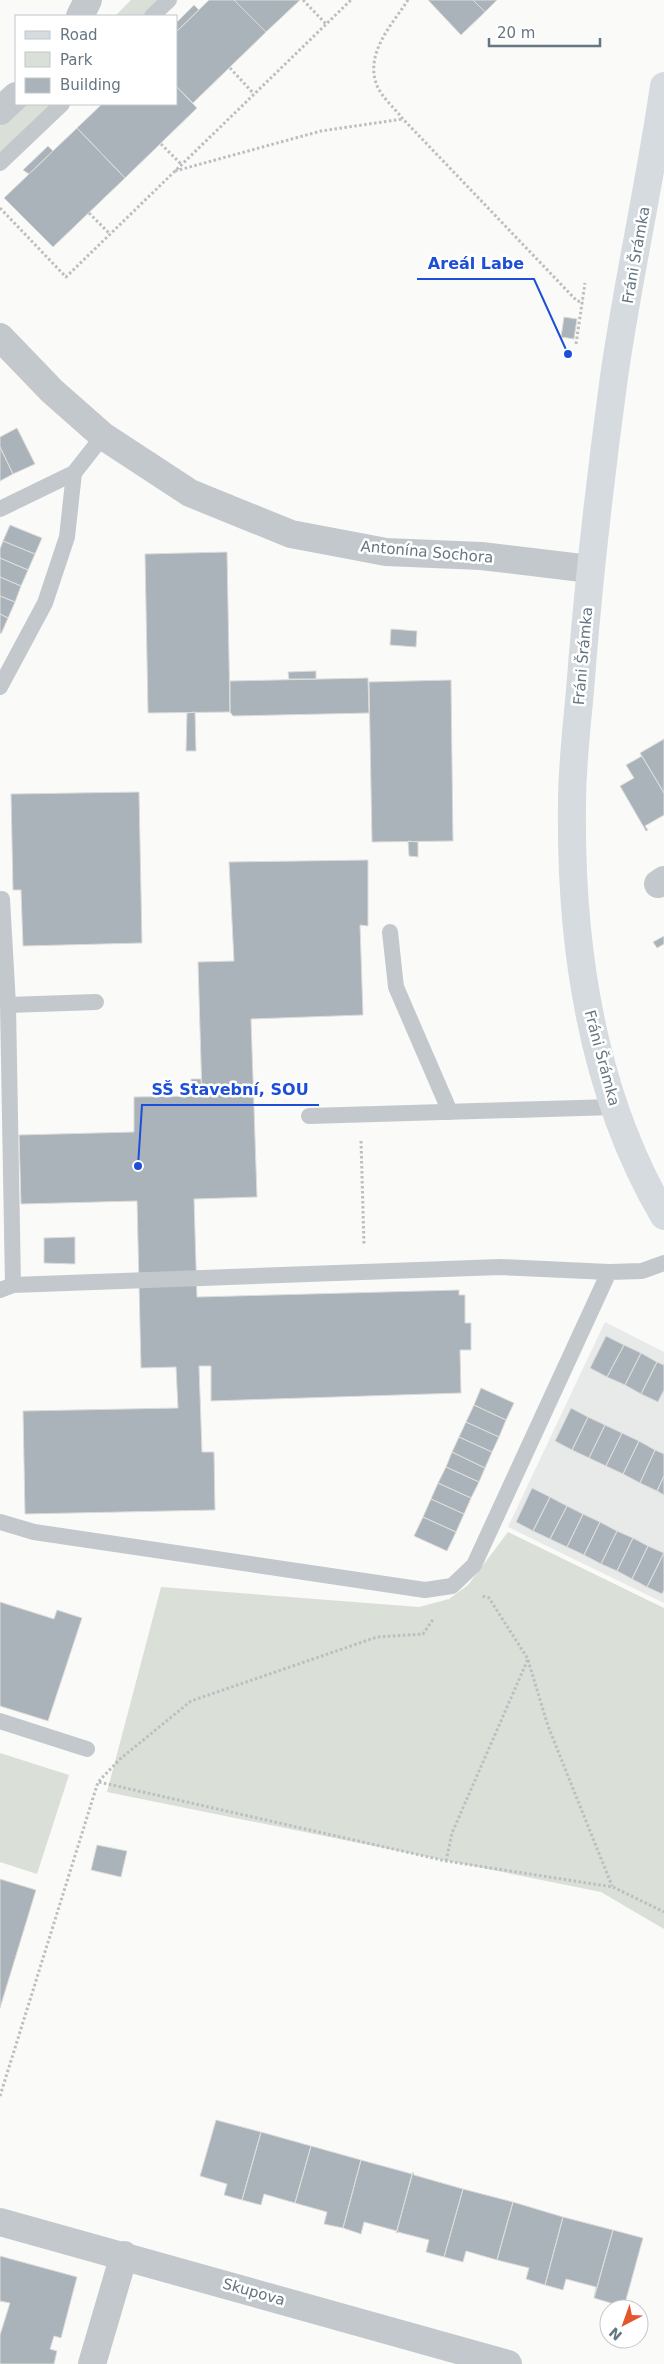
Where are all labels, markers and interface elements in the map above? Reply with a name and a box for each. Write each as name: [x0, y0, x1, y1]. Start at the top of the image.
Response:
legend: [15, 15, 178, 105]
scale bar: [489, 15, 600, 47]
text: 20 m: [497, 24, 535, 42]
text: Road: [60, 26, 98, 44]
text: Park: [60, 51, 93, 69]
text: Building: [60, 76, 121, 94]
street label: Fráni Šrámka: [618, 205, 653, 305]
callout: Areál Labe: [417, 248, 534, 279]
text: Areál Labe: [428, 254, 524, 273]
street label: Antonína Sochora: [360, 537, 494, 567]
street label: Fráni Šrámka: [569, 606, 596, 706]
street label: Fráni Šrámka: [581, 1008, 624, 1108]
callout: SŠ Stavební, SOU: [142, 1074, 319, 1105]
text: SŠ Stavební, SOU: [151, 1080, 309, 1099]
street label: Skupova: [221, 2275, 287, 2309]
north arrow: [599, 2299, 649, 2349]
text: N: [606, 2324, 625, 2344]

